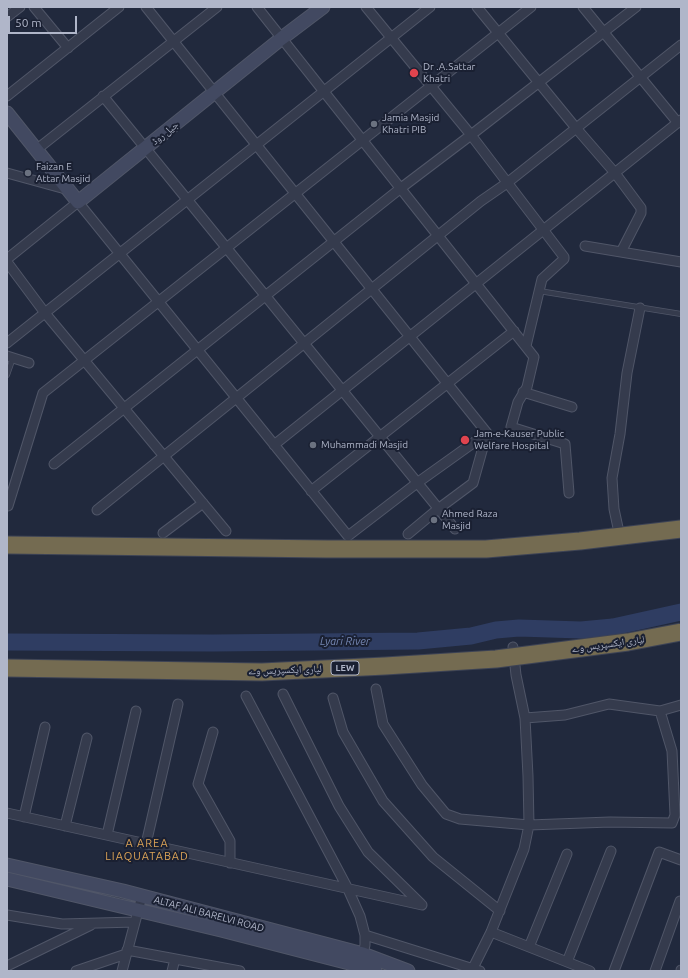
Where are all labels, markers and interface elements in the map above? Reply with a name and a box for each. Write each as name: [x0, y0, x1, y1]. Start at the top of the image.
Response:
scale bar: [10, 8, 79, 34]
text: 50 m: [15, 16, 42, 29]
place label: Dr .A.Sattar Khatri: [423, 61, 475, 84]
marker: Dr .A.Sattar Khatri: [408, 67, 420, 79]
place label: Jamia Masjid Khatri PIB: [382, 112, 439, 136]
street label: جیل روڈ: [149, 119, 181, 147]
marker: Jamia Masjid Khatri PIB: [369, 119, 379, 129]
place label: Faizan E Attar Masjid: [36, 161, 90, 184]
marker: Faizan E Attar Masjid: [23, 168, 33, 178]
place label: Jam-e-Kauser Public Welfare Hospital: [474, 428, 564, 452]
marker: Jam-e-Kauser Public Welfare Hospital: [459, 434, 471, 446]
place label: Muhammadi Masjid: [321, 439, 408, 451]
marker: Muhammadi Masjid: [308, 440, 318, 450]
place label: Ahmed Raza Masjid: [442, 508, 498, 532]
marker: Ahmed Raza Masjid: [429, 515, 439, 525]
street label: لیاری ایکسپریس وے: [571, 633, 645, 655]
water label: Lyari River: [320, 634, 370, 648]
road number: LEW: [331, 661, 359, 675]
street label: لیاری ایکسپریس وے: [248, 663, 322, 677]
district label: A AREA LIAQUATABAD: [105, 836, 189, 862]
street label: ALTAF ALI BARELVI ROAD: [153, 893, 265, 935]

